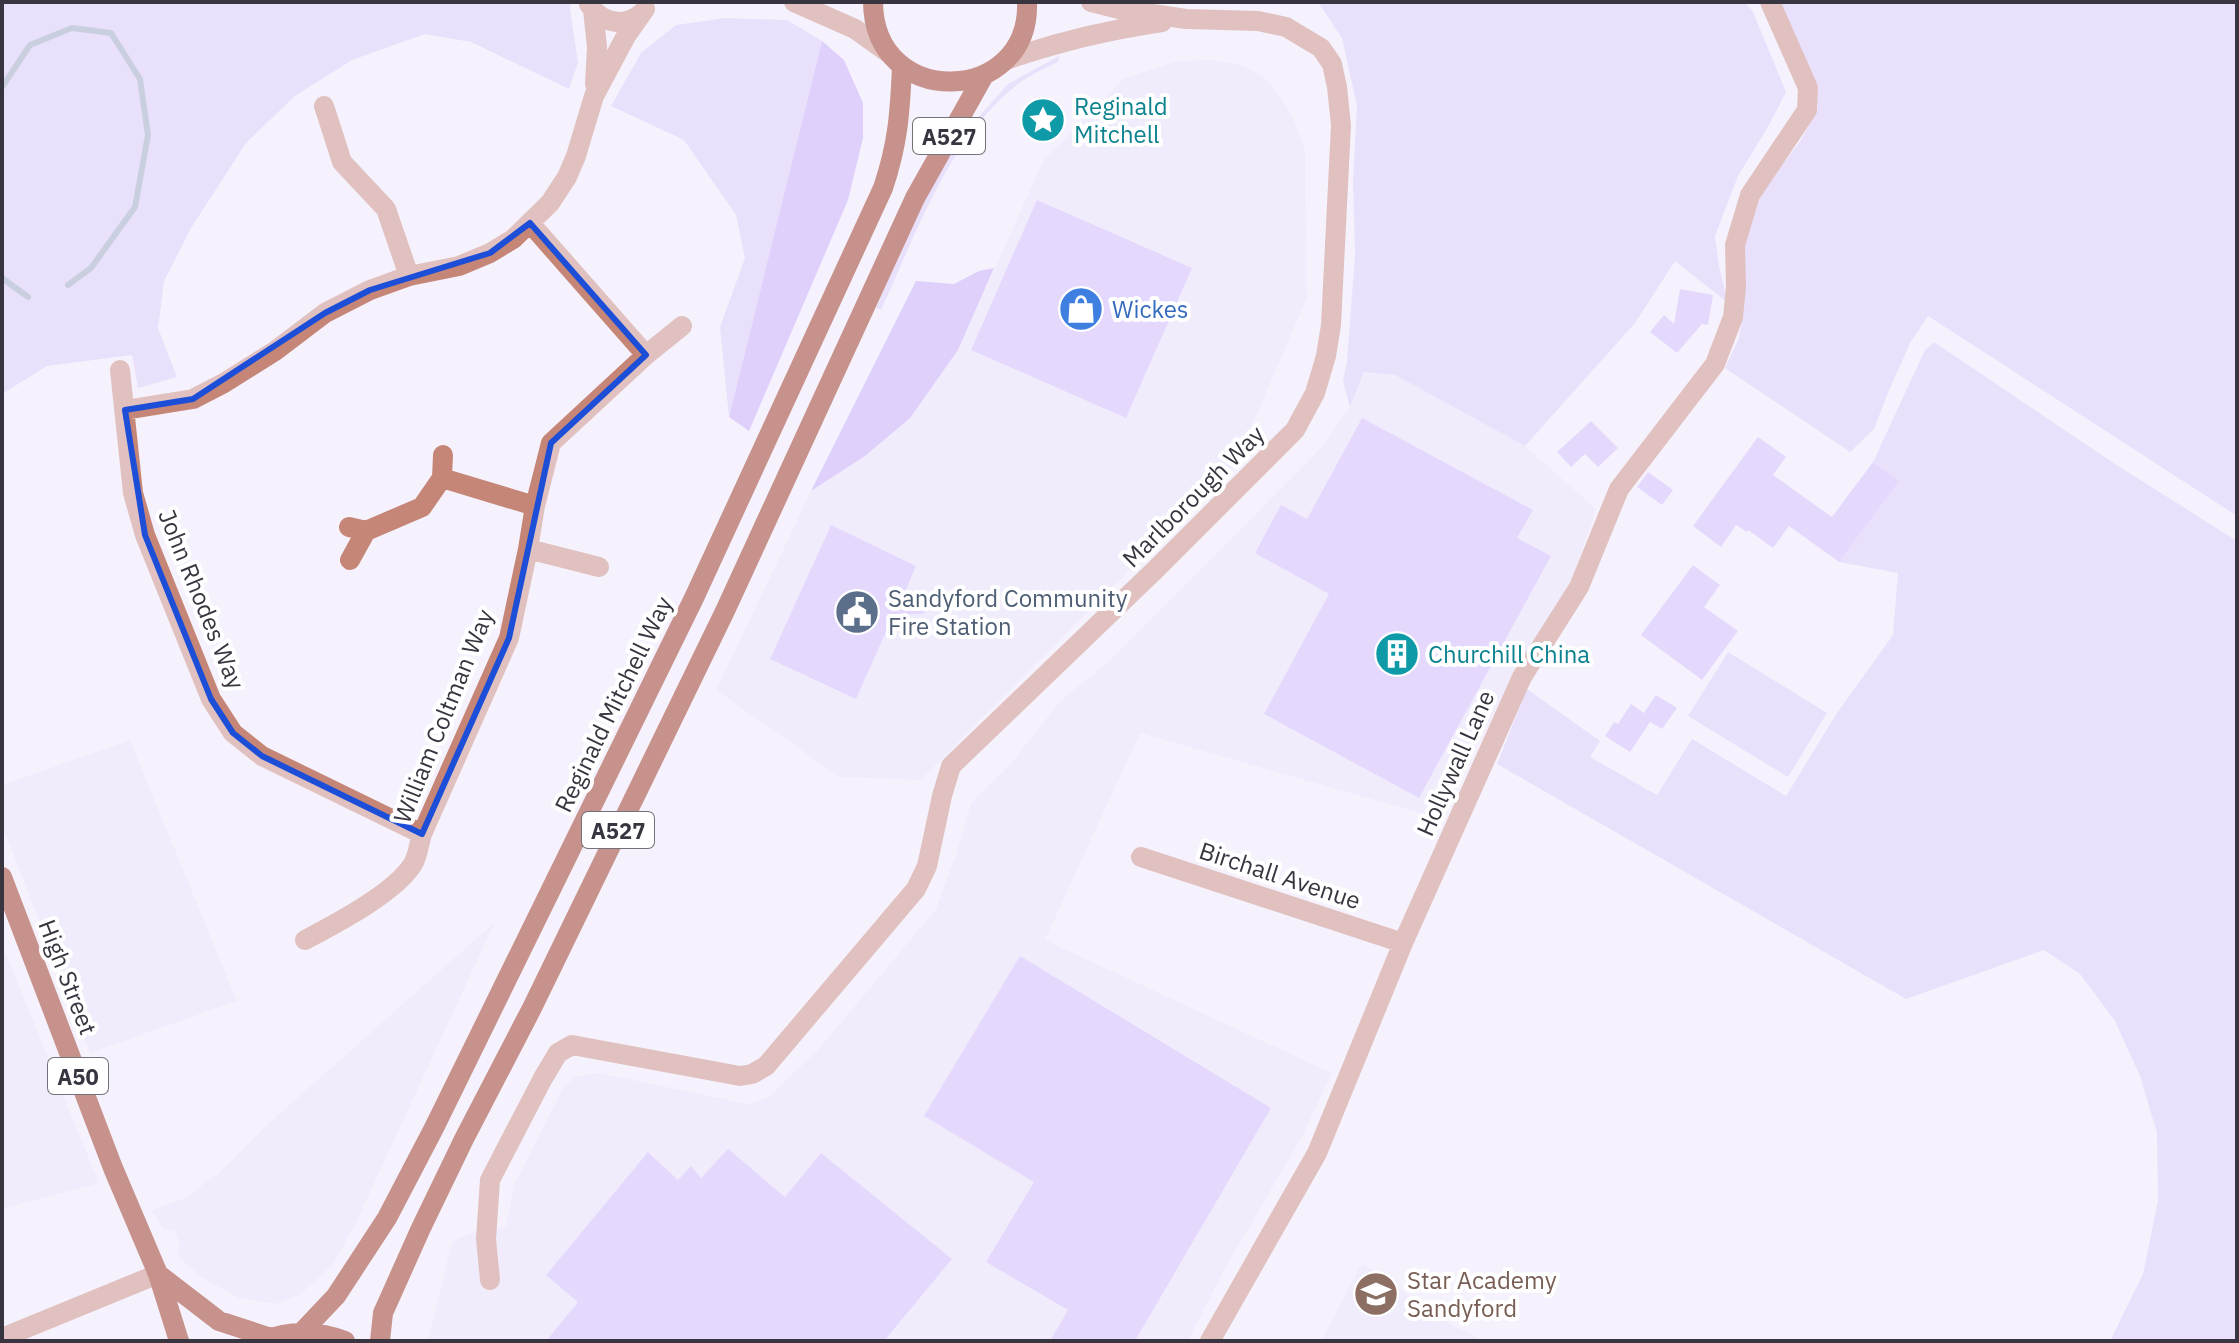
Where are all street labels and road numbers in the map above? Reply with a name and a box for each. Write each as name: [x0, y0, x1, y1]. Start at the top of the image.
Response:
road number: A527: [913, 118, 985, 154]
street label: Marlborough Way: [1115, 418, 1271, 574]
street label: John Rhodes Way: [151, 504, 253, 694]
street label: Reginald Mitchell Way: [547, 591, 679, 817]
street label: William Coltman Way: [385, 604, 501, 828]
street label: Hollywall Lane: [1409, 685, 1501, 841]
road number: A527: [582, 812, 654, 848]
street label: Birchall Avenue: [1195, 834, 1365, 916]
street label: High Street: [31, 915, 105, 1039]
road number: A50: [48, 1058, 108, 1094]

